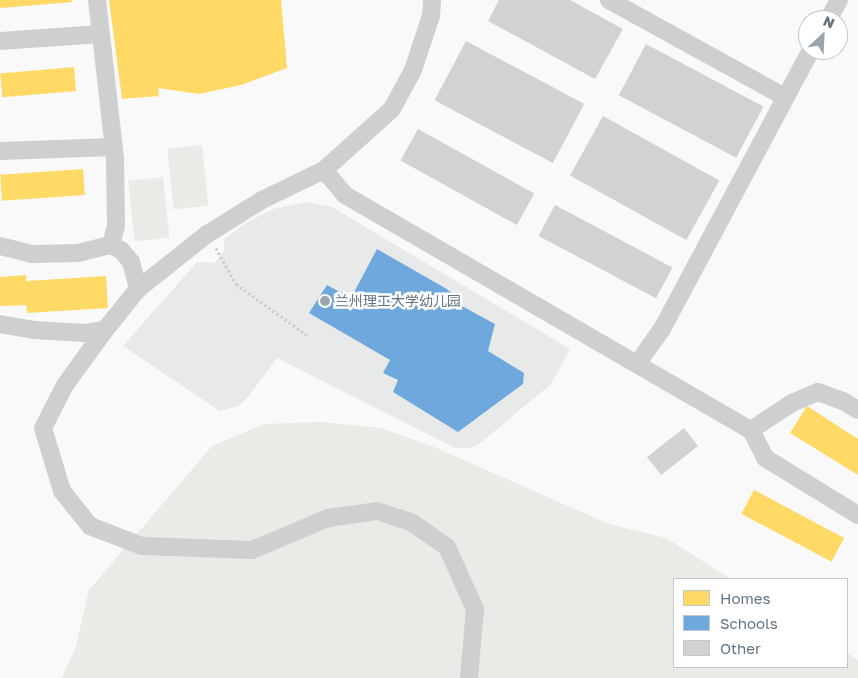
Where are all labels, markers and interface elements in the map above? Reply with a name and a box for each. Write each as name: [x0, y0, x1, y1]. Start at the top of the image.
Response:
north arrow: [798, 10, 848, 60]
text: N: [821, 12, 838, 32]
place label: 兰州理工大学幼儿园: [335, 293, 461, 309]
marker: 兰州理工大学幼儿园: [319, 295, 331, 307]
legend: [673, 578, 848, 668]
text: Homes: [720, 589, 770, 607]
text: Schools: [720, 614, 778, 632]
text: Other: [720, 639, 761, 657]

